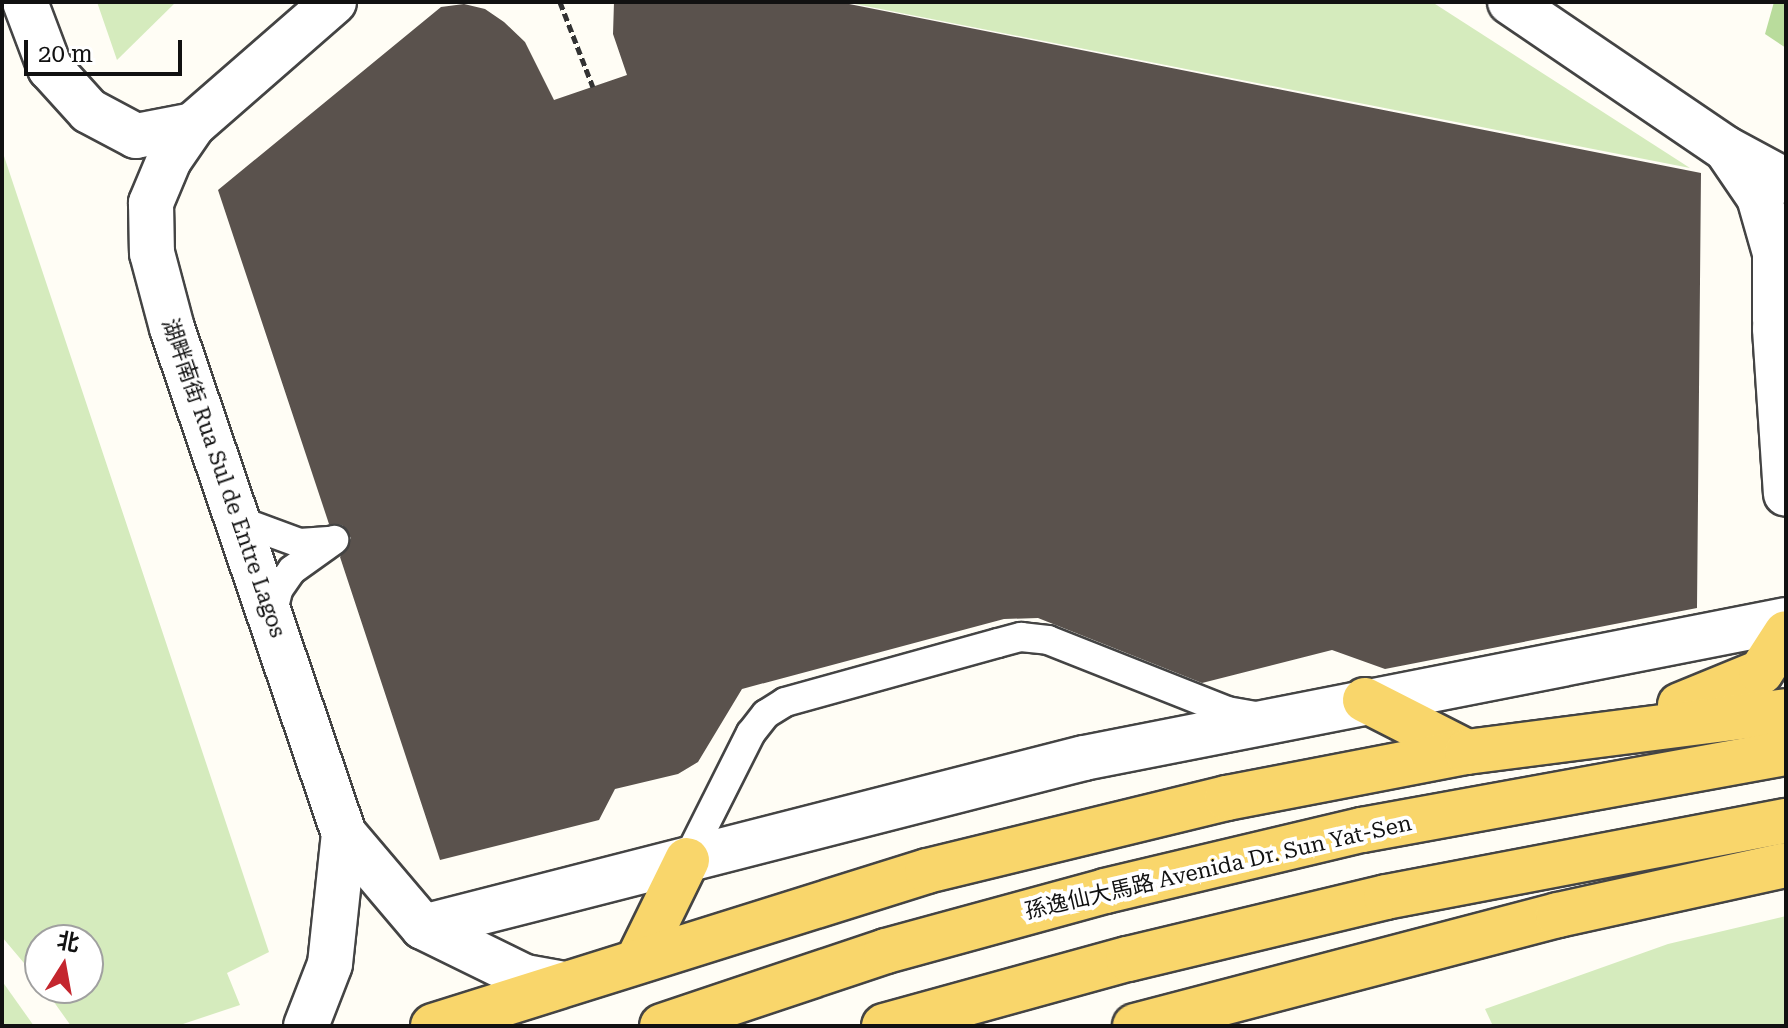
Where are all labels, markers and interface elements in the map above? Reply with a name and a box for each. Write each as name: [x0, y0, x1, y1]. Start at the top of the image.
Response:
scale bar: [28, 24, 186, 74]
text: 20 m: [38, 40, 93, 68]
street label: 湖畔南街 Rua Sul de Entre Lagos: [157, 315, 291, 641]
street label: 孫逸仙大馬路 Avenida Dr. Sun Yat-Sen: [1022, 810, 1414, 924]
north arrow: [24, 924, 104, 1004]
text: 北: [55, 928, 81, 956]

